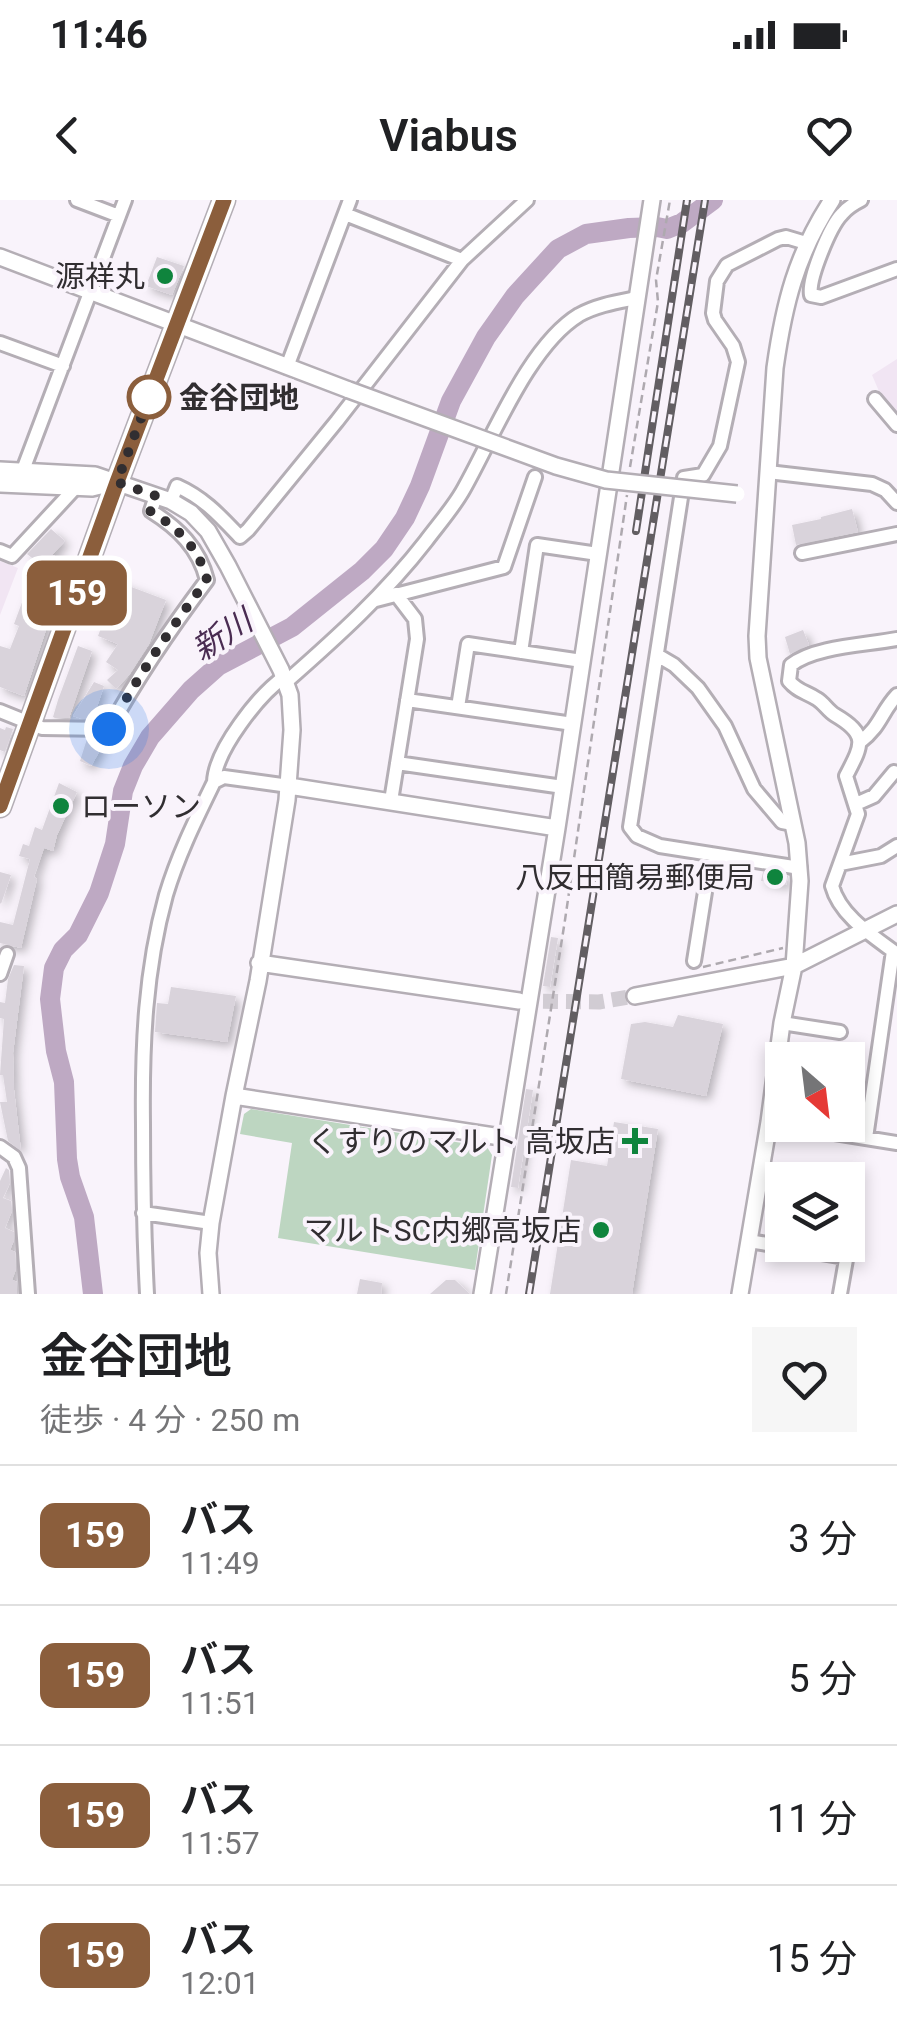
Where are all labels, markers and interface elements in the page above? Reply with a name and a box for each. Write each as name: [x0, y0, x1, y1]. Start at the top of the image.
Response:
text: 11:46: [50, 13, 148, 57]
icon: back: [40, 108, 95, 163]
icon: heart: [802, 108, 857, 163]
text: Viabus: [379, 109, 518, 162]
place label: 源祥丸: [55, 259, 145, 294]
marker: 源祥丸: [154, 265, 176, 287]
marker: 金谷団地: [128, 376, 170, 418]
place label: 金谷団地: [179, 380, 299, 415]
line badge: 159: [20, 560, 134, 626]
text: 159: [47, 573, 107, 614]
water label: 新川: [185, 600, 262, 668]
your location: [84, 704, 134, 754]
place label: ローソン: [81, 789, 201, 824]
marker: ローソン: [50, 795, 72, 817]
place label: 八反田簡易郵便局: [515, 860, 755, 895]
marker: 八反田簡易郵便局: [764, 866, 786, 888]
north arrow: [765, 1042, 865, 1142]
map controls: [765, 1042, 865, 1262]
place label: くすりのマルト 高坂店: [308, 1124, 615, 1159]
marker: くすりのマルト 高坂店: [624, 1130, 646, 1152]
button: layers: [765, 1162, 865, 1262]
place label: マルトSC内郷高坂店: [304, 1213, 581, 1248]
marker: マルトSC内郷高坂店: [590, 1219, 612, 1241]
button: heart: [752, 1327, 857, 1432]
text: 金谷団地: [40, 1328, 232, 1385]
text: 徒歩 · 4 分 · 250 m: [40, 1401, 300, 1439]
text: バス: [180, 1498, 256, 1542]
text: 159: [65, 1515, 125, 1556]
text: 3 分: [788, 1517, 857, 1561]
text: 11:49: [180, 1544, 260, 1582]
text: バス: [180, 1638, 256, 1682]
text: 159: [65, 1655, 125, 1696]
text: 5 分: [788, 1657, 857, 1701]
text: 11:51: [180, 1684, 260, 1722]
text: バス: [180, 1778, 256, 1822]
text: 159: [65, 1795, 125, 1836]
text: 11 分: [767, 1797, 857, 1841]
text: 11:57: [180, 1824, 260, 1862]
text: バス: [180, 1918, 256, 1962]
text: 159: [65, 1935, 125, 1976]
text: 15 分: [767, 1937, 857, 1981]
text: 12:01: [180, 1964, 260, 2002]

